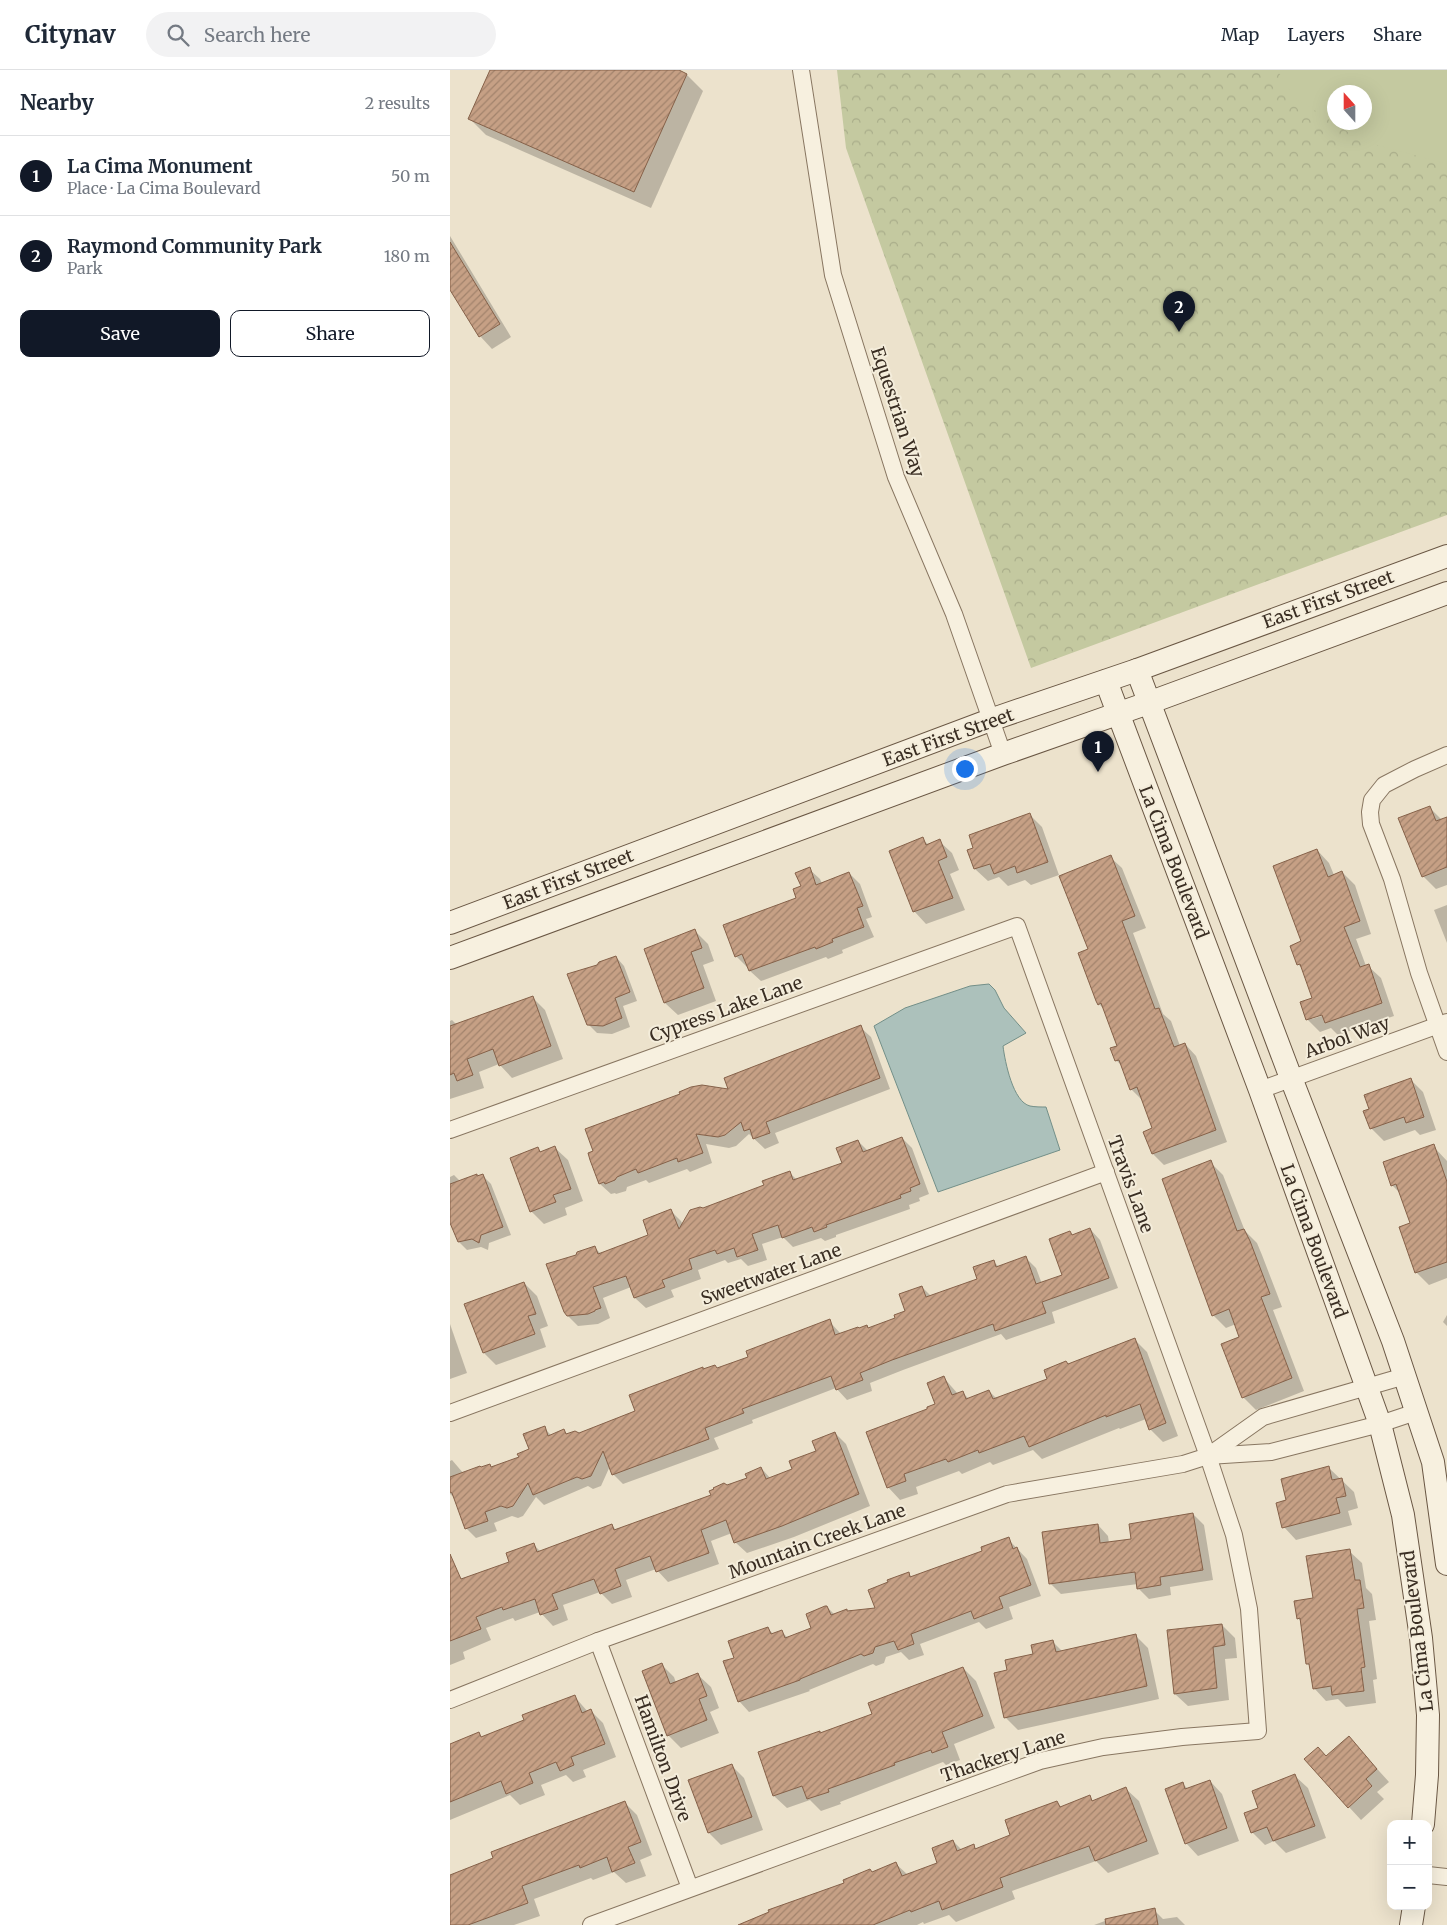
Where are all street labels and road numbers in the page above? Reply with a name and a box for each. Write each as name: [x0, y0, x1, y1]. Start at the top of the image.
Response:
street label: Equestrian Way: [866, 344, 930, 481]
street label: East First Street: [1259, 565, 1397, 633]
street label: East First Street: [879, 703, 1017, 771]
street label: La Cima Boulevard: [1134, 782, 1214, 942]
street label: East First Street: [499, 844, 637, 914]
street label: Cypress Lake Lane: [646, 971, 806, 1047]
street label: Arbol Way: [1300, 1011, 1393, 1063]
street label: Travis Lane: [1103, 1132, 1159, 1236]
street label: La Cima Boulevard: [1275, 1161, 1353, 1321]
street label: Sweetwater Lane: [698, 1238, 844, 1310]
street label: Mountain Creek Lane: [725, 1498, 909, 1584]
street label: La Cima Boulevard: [1396, 1549, 1438, 1713]
street label: Hamilton Drive: [629, 1692, 697, 1824]
street label: Thackery Lane: [938, 1725, 1068, 1787]

